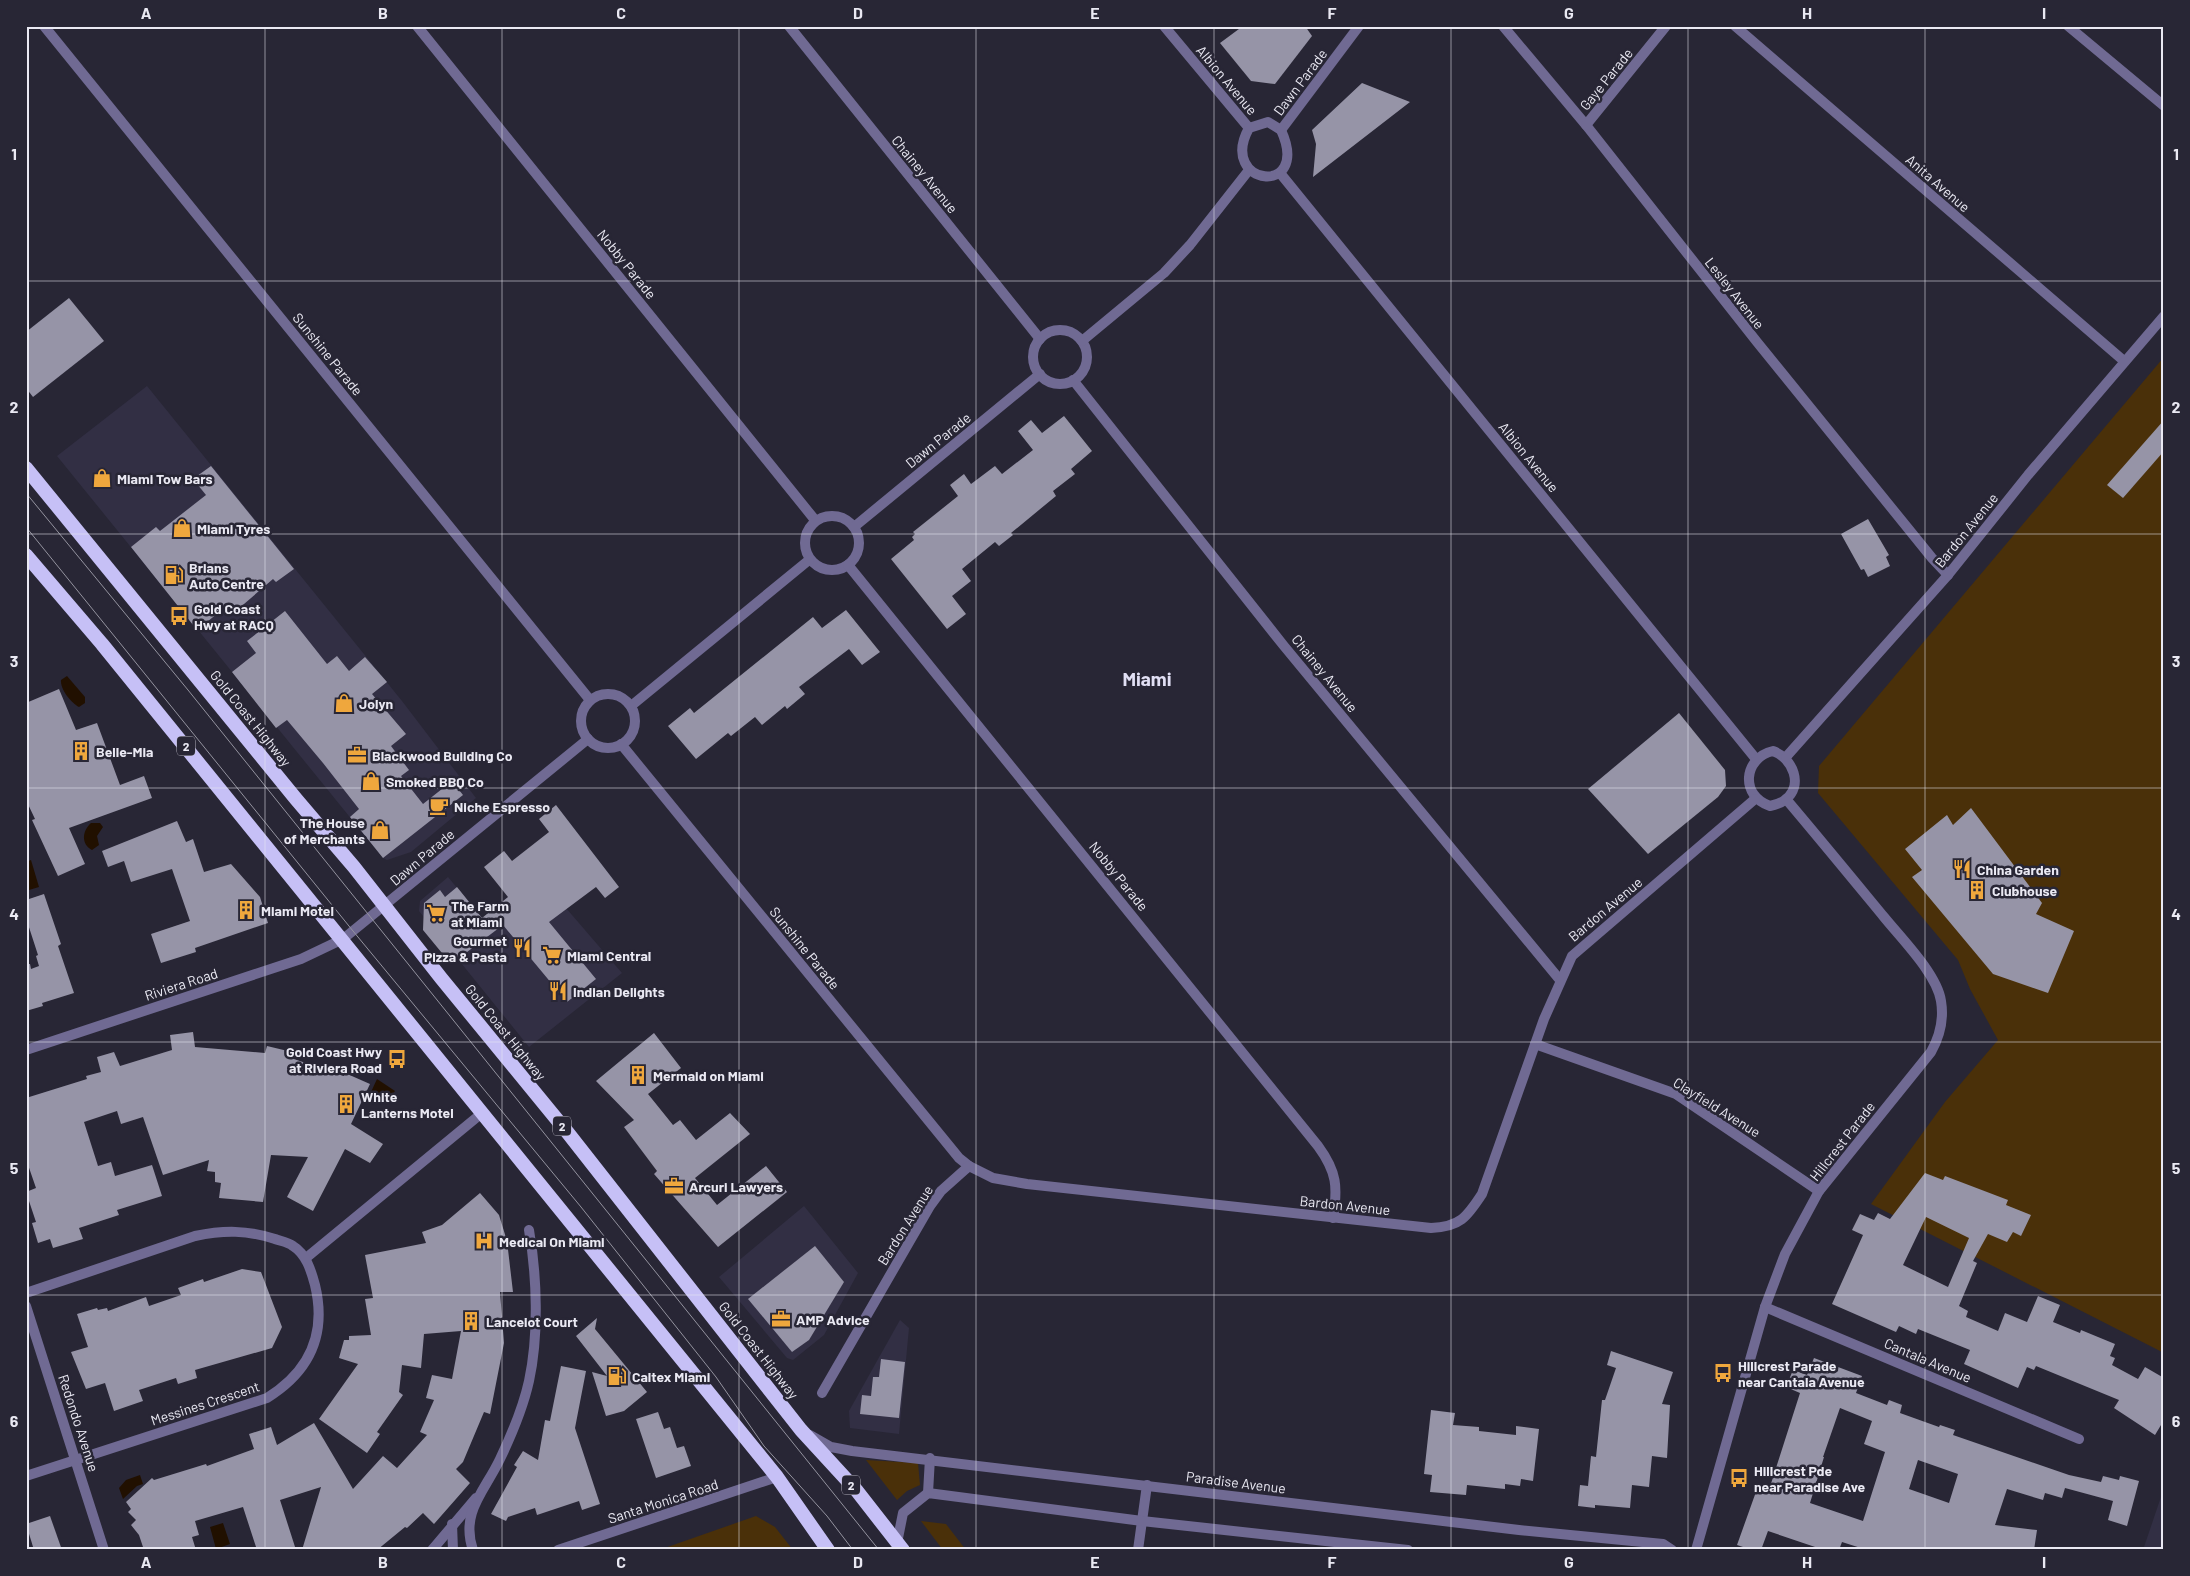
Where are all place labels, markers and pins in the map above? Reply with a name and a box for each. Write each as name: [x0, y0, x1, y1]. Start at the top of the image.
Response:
shop icon: Miami Tow Bars: [91, 467, 113, 489]
place label: Miami Tow Bars: [117, 470, 213, 487]
shop icon: Miami Tyres: [171, 517, 193, 539]
place label: Miami Tyres: [197, 520, 270, 537]
place label: Brians Auto Centre: [189, 559, 264, 592]
fuel station icon: Brians Auto Centre: [163, 564, 185, 586]
place label: Gold Coast Hwy at RACQ: [194, 600, 274, 633]
bus stop icon: Gold Coast Hwy at RACQ: [168, 605, 190, 627]
shop icon: Jolyn: [333, 692, 355, 714]
place label: Jolyn: [359, 695, 393, 712]
building icon: Belle-Mia: [70, 740, 92, 762]
place label: Belle-Mia: [96, 743, 154, 760]
office icon: Blackwood Building Co: [346, 744, 368, 766]
place label: Blackwood Building Co: [372, 747, 513, 764]
shop icon: Smoked BBQ Co: [360, 770, 382, 792]
place label: Smoked BBQ Co: [386, 773, 484, 790]
cafe icon: Niche Espresso: [428, 795, 450, 817]
place label: Niche Espresso: [454, 798, 550, 815]
place label: The House of Merchants: [284, 814, 365, 847]
shop icon: The House of Merchants: [369, 819, 391, 841]
restaurant icon: China Garden: [1951, 858, 1973, 880]
place label: China Garden: [1977, 861, 2059, 878]
building icon: Clubhouse: [1966, 879, 1988, 901]
place label: Clubhouse: [1992, 882, 2058, 899]
place label: The Farm at Miami: [451, 897, 509, 930]
building icon: Miami Motel: [235, 899, 257, 921]
place label: Miami Motel: [261, 902, 334, 919]
supermarket icon: The Farm at Miami: [425, 902, 447, 924]
place label: Gourmet Pizza & Pasta: [424, 932, 507, 965]
restaurant icon: Gourmet Pizza & Pasta: [511, 937, 533, 959]
supermarket icon: Miami Central: [541, 944, 563, 966]
place label: Miami Central: [567, 947, 651, 964]
restaurant icon: Indian Delights: [547, 980, 569, 1002]
place label: Indian Delights: [573, 983, 665, 1000]
place label: Gold Coast Hwy at Riviera Road: [286, 1043, 382, 1076]
bus stop icon: Gold Coast Hwy at Riviera Road: [386, 1048, 408, 1070]
building icon: Mermaid on Miami: [627, 1064, 649, 1086]
place label: Mermaid on Miami: [653, 1067, 764, 1084]
place label: White Lanterns Motel: [361, 1088, 454, 1121]
building icon: White Lanterns Motel: [335, 1093, 357, 1115]
office icon: Arcuri Lawyers: [663, 1175, 685, 1197]
place label: Arcuri Lawyers: [689, 1178, 783, 1195]
hospital icon: Medical On Miami: [473, 1230, 495, 1252]
place label: Medical On Miami: [499, 1233, 605, 1250]
office icon: AMP Advice: [770, 1308, 792, 1330]
building icon: Lancelot Court: [460, 1310, 482, 1332]
place label: AMP Advice: [796, 1311, 870, 1328]
place label: Lancelot Court: [486, 1313, 578, 1330]
place label: Hillcrest Parade near Cantala Avenue: [1738, 1357, 1865, 1390]
bus stop icon: Hillcrest Parade near Cantala Avenue: [1712, 1362, 1734, 1384]
fuel station icon: Caltex Miami: [606, 1365, 628, 1387]
place label: Caltex Miami: [632, 1368, 710, 1385]
place label: Hillcrest Pde near Paradise Ave: [1754, 1462, 1866, 1495]
bus stop icon: Hillcrest Pde near Paradise Ave: [1728, 1467, 1750, 1489]

